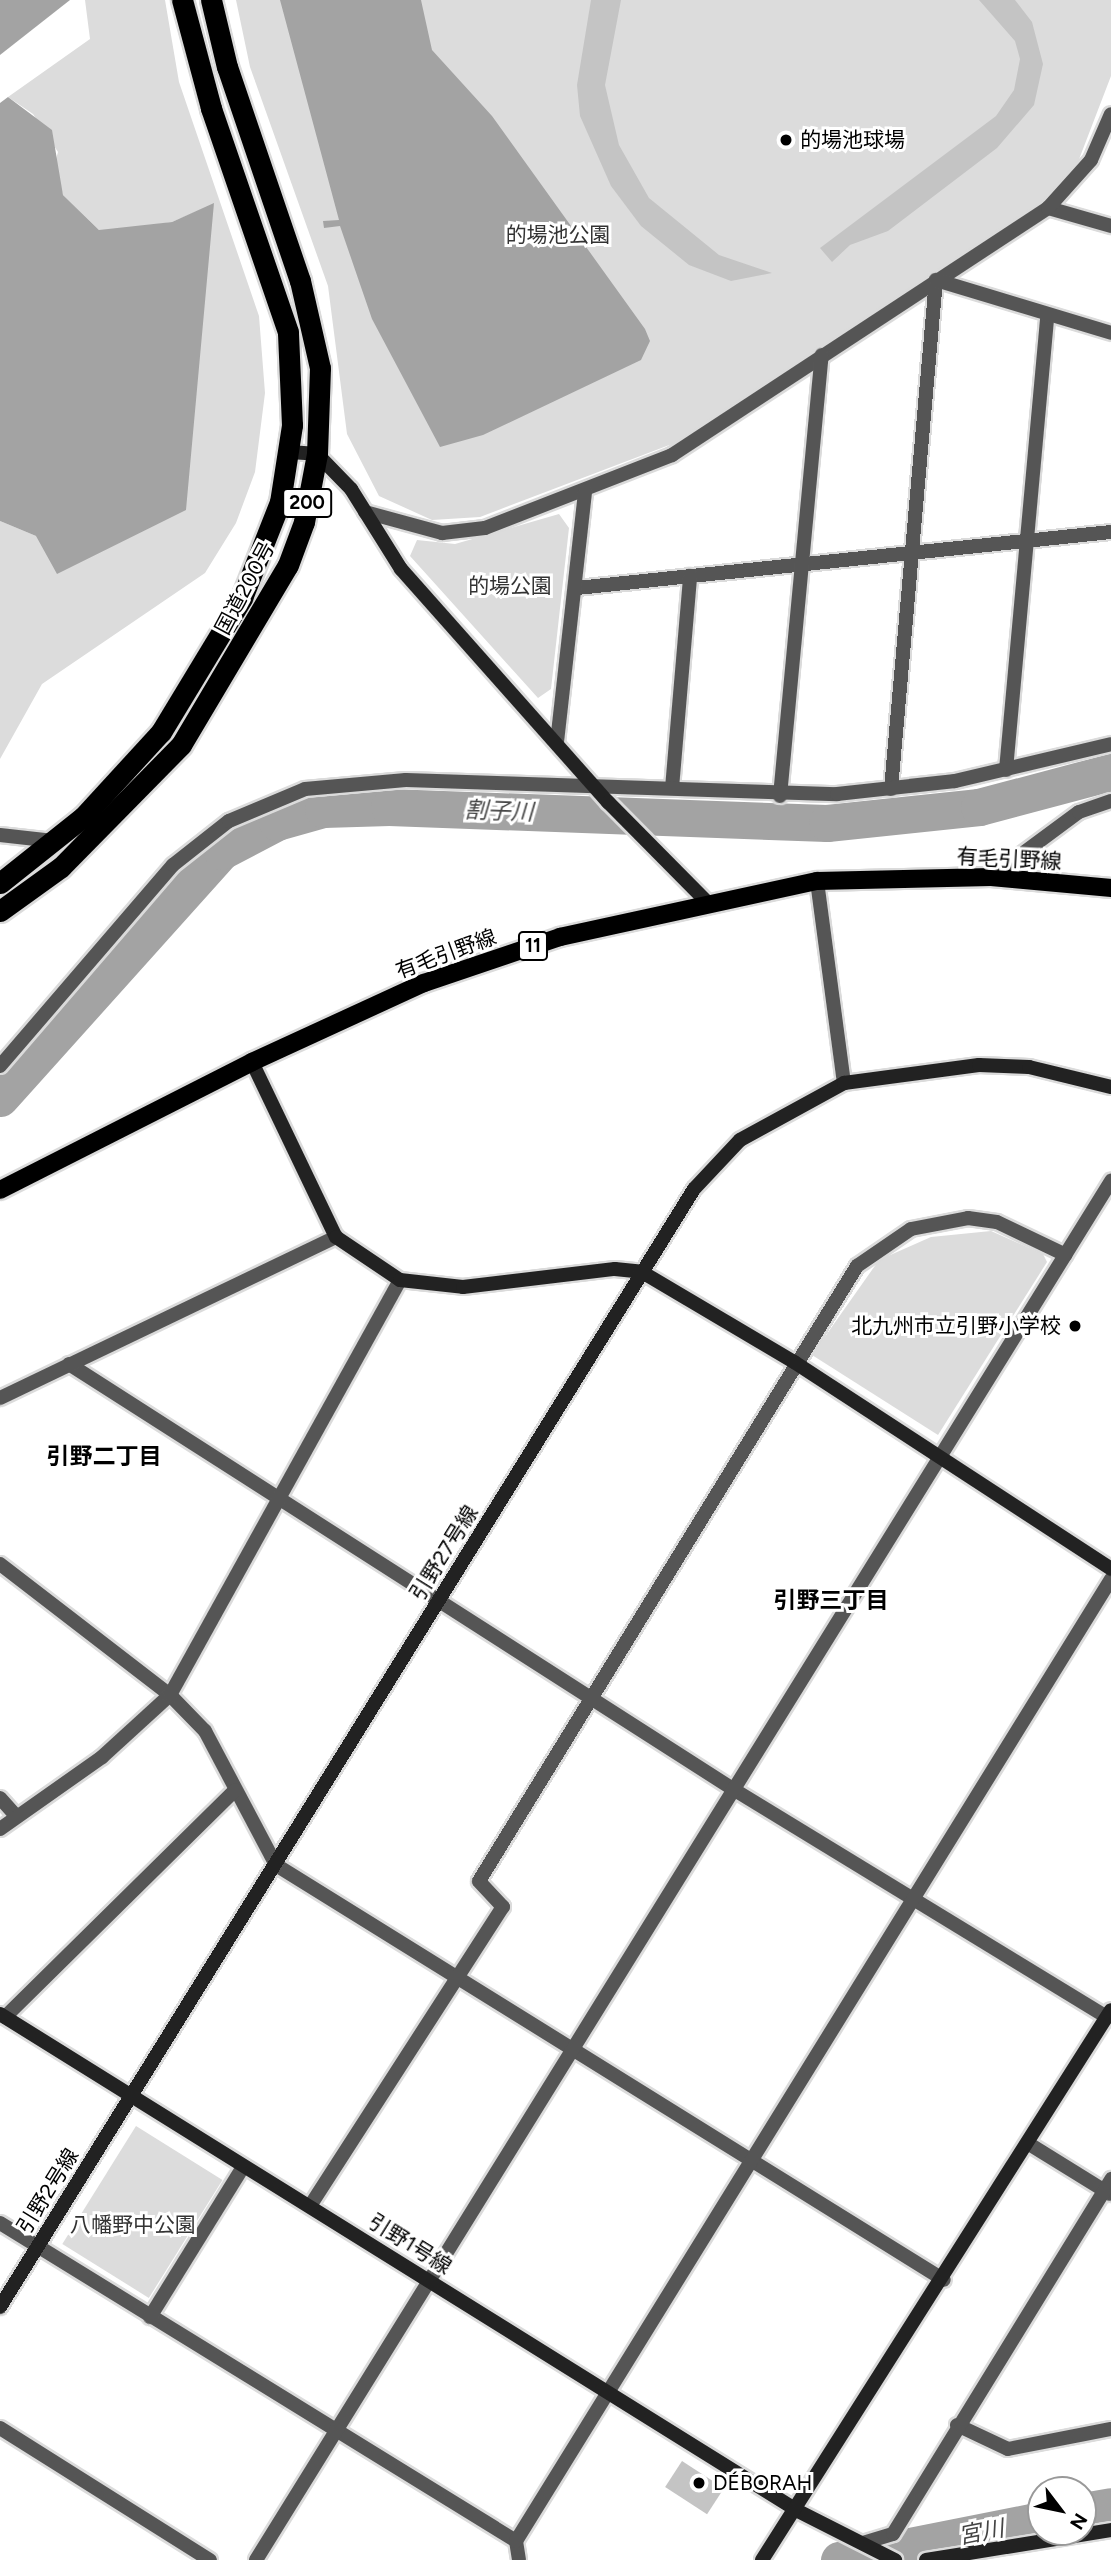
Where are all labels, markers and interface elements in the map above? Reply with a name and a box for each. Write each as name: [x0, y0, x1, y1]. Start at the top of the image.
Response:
place label: 的場池球場: [800, 127, 905, 153]
marker: 的場池球場: [778, 132, 794, 148]
park label: 的場池公園: [506, 222, 610, 248]
road number: 200: [281, 488, 333, 518]
street label: 国道200号: [210, 537, 280, 639]
park label: 的場公園: [468, 573, 552, 599]
water label: 割子川: [464, 796, 534, 826]
street label: 有毛引野線: [956, 844, 1062, 874]
street label: 有毛引野線: [392, 924, 500, 984]
road number: 11: [517, 930, 549, 962]
place label: 北九州市立引野小学校: [851, 1313, 1061, 1339]
marker: 北九州市立引野小学校: [1067, 1318, 1083, 1334]
district label: 引野二丁目: [47, 1442, 161, 1470]
street label: 引野27号線: [405, 1501, 483, 1605]
district label: 引野三丁目: [774, 1586, 888, 1614]
street label: 引野2号線: [12, 2144, 84, 2238]
street label: 引野1号線: [364, 2209, 456, 2279]
park label: 八幡野中公園: [70, 2212, 196, 2238]
place label: DÉBORAH: [713, 2470, 812, 2496]
marker: DÉBORAH: [691, 2475, 707, 2491]
north arrow: [1027, 2476, 1097, 2546]
text: N: [1065, 2509, 1092, 2534]
water label: 宮川: [956, 2514, 1006, 2550]

